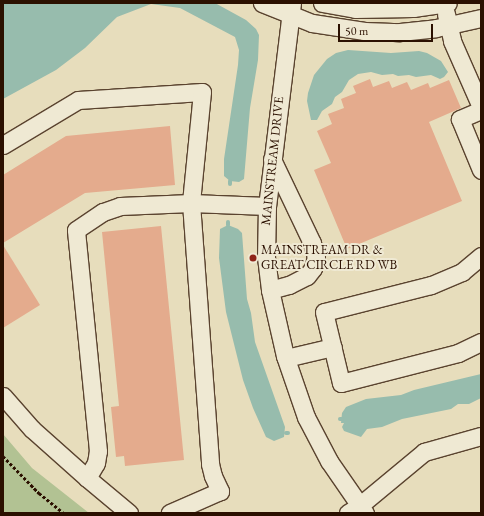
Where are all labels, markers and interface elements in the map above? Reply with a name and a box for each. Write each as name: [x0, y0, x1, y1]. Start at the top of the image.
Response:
scale bar: [340, 16, 435, 42]
text: 50 m: [345, 23, 368, 39]
street label: MAINSTREAM DRIVE: [258, 96, 288, 226]
place label: MAINSTREAM DR & GREAT CIRCLE RD WB: [261, 243, 397, 274]
marker: MAINSTREAM DR & GREAT CIRCLE RD WB: [248, 253, 258, 263]

